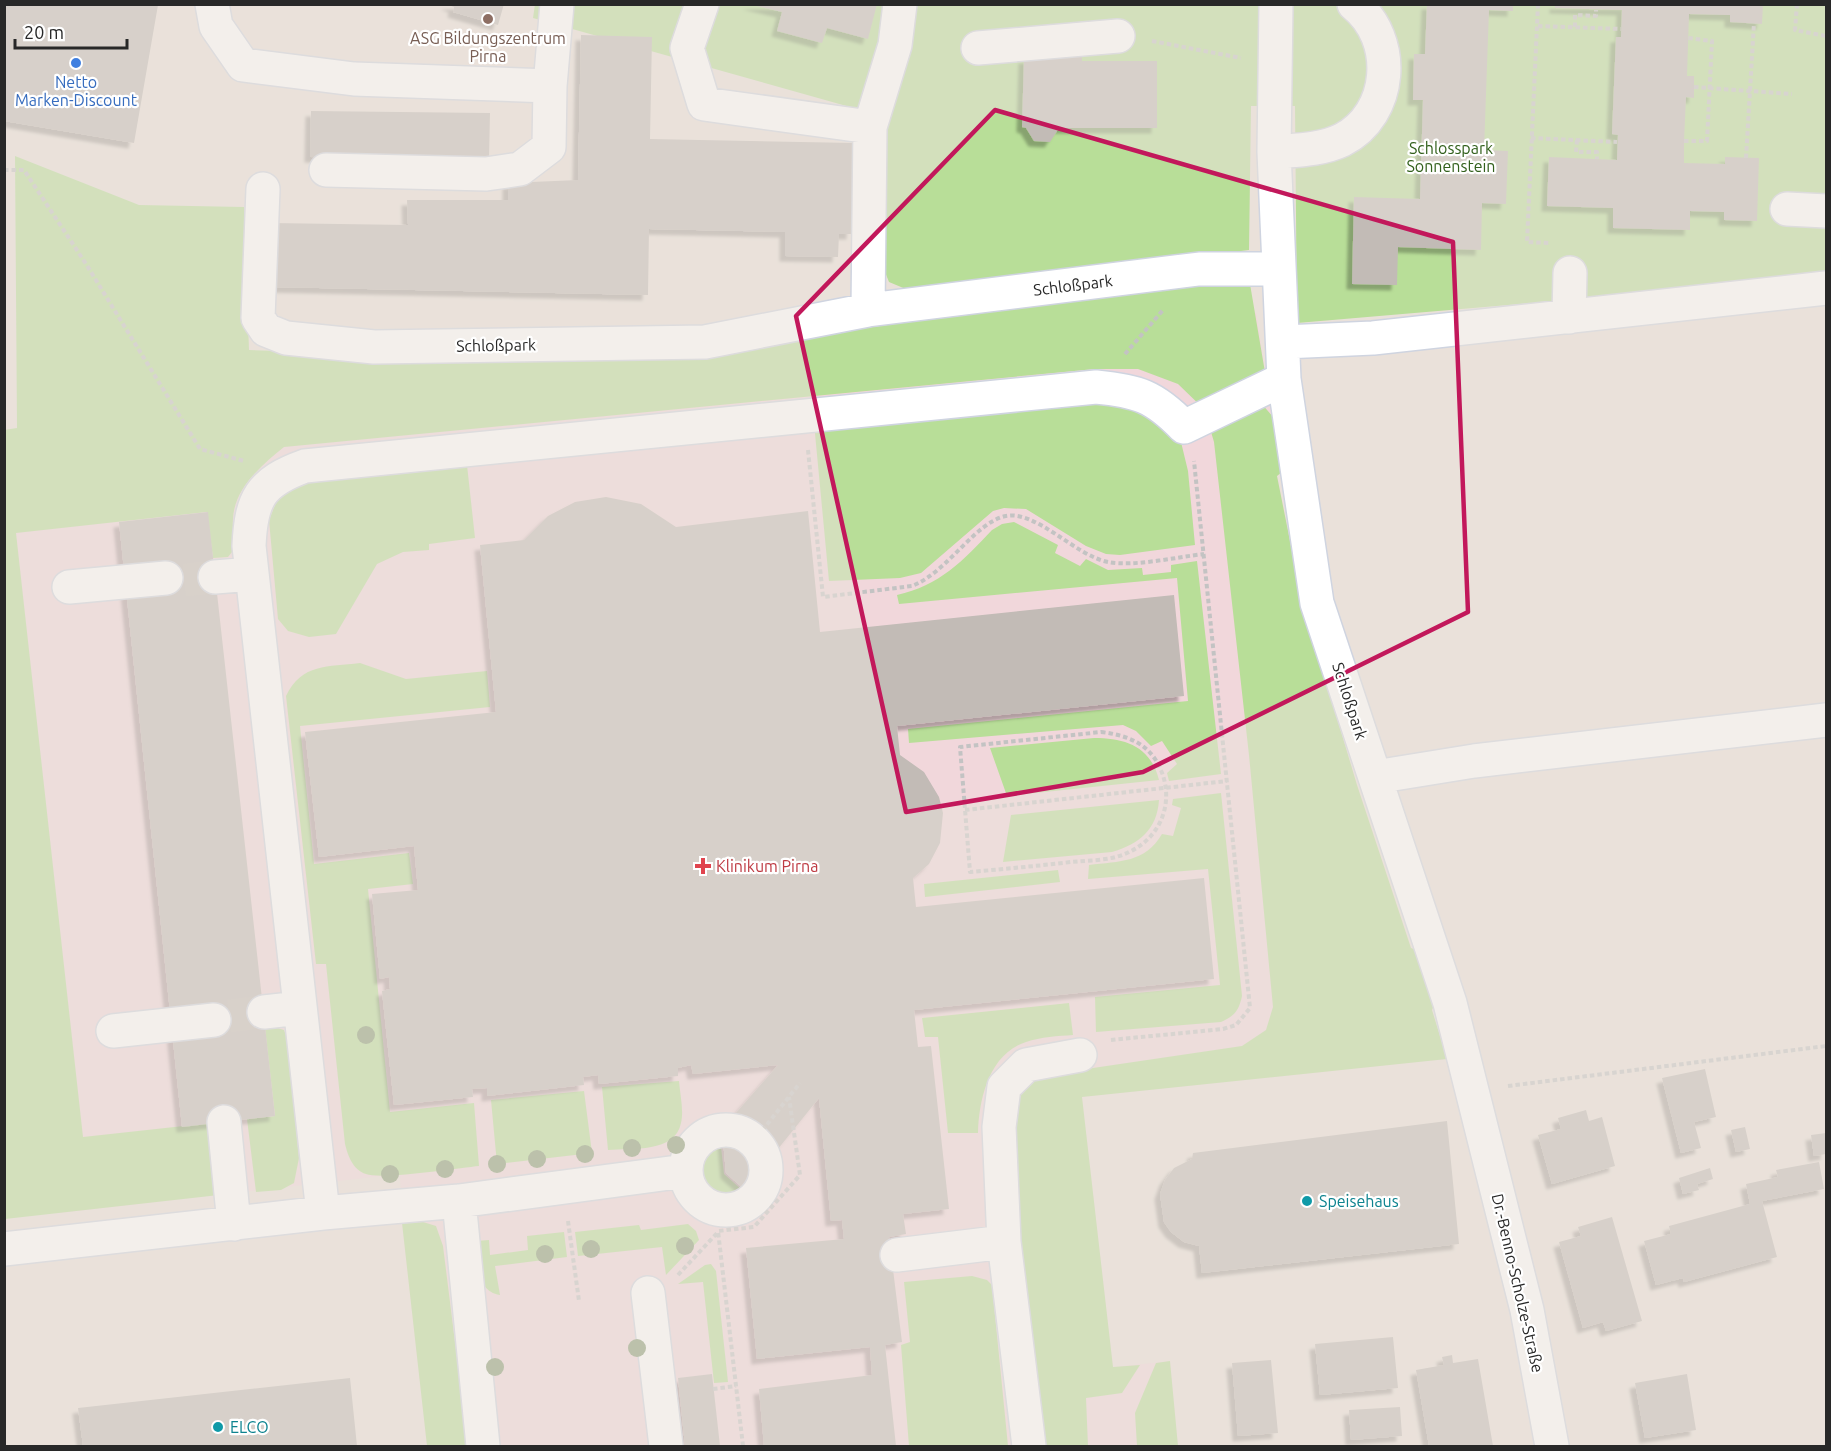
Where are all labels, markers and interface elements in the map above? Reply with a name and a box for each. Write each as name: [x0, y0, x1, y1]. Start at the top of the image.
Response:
scale bar: [15, 12, 128, 50]
marker: ASG Bildungszentrum Pirna: [481, 12, 495, 26]
text: 20 m: [24, 22, 64, 42]
place label: ASG Bildungszentrum Pirna: [410, 29, 566, 65]
marker: Netto Marken-Discount: [69, 56, 83, 70]
place label: Netto Marken-Discount: [15, 73, 138, 109]
park label: Schlosspark Sonnenstein: [1406, 139, 1496, 175]
street label: Schloßpark: [1032, 271, 1114, 299]
street label: Schloßpark: [456, 335, 536, 355]
street label: Schloßpark: [1329, 660, 1371, 742]
marker: Klinikum Pirna: [694, 857, 712, 875]
place label: Klinikum Pirna: [716, 857, 818, 875]
place label: Speisehaus: [1319, 1192, 1399, 1210]
street label: Dr.-Benno-Scholze-Straße: [1489, 1192, 1547, 1374]
marker: Speisehaus: [1300, 1194, 1314, 1208]
place label: ELCO: [230, 1418, 269, 1436]
marker: ELCO: [211, 1420, 225, 1434]

